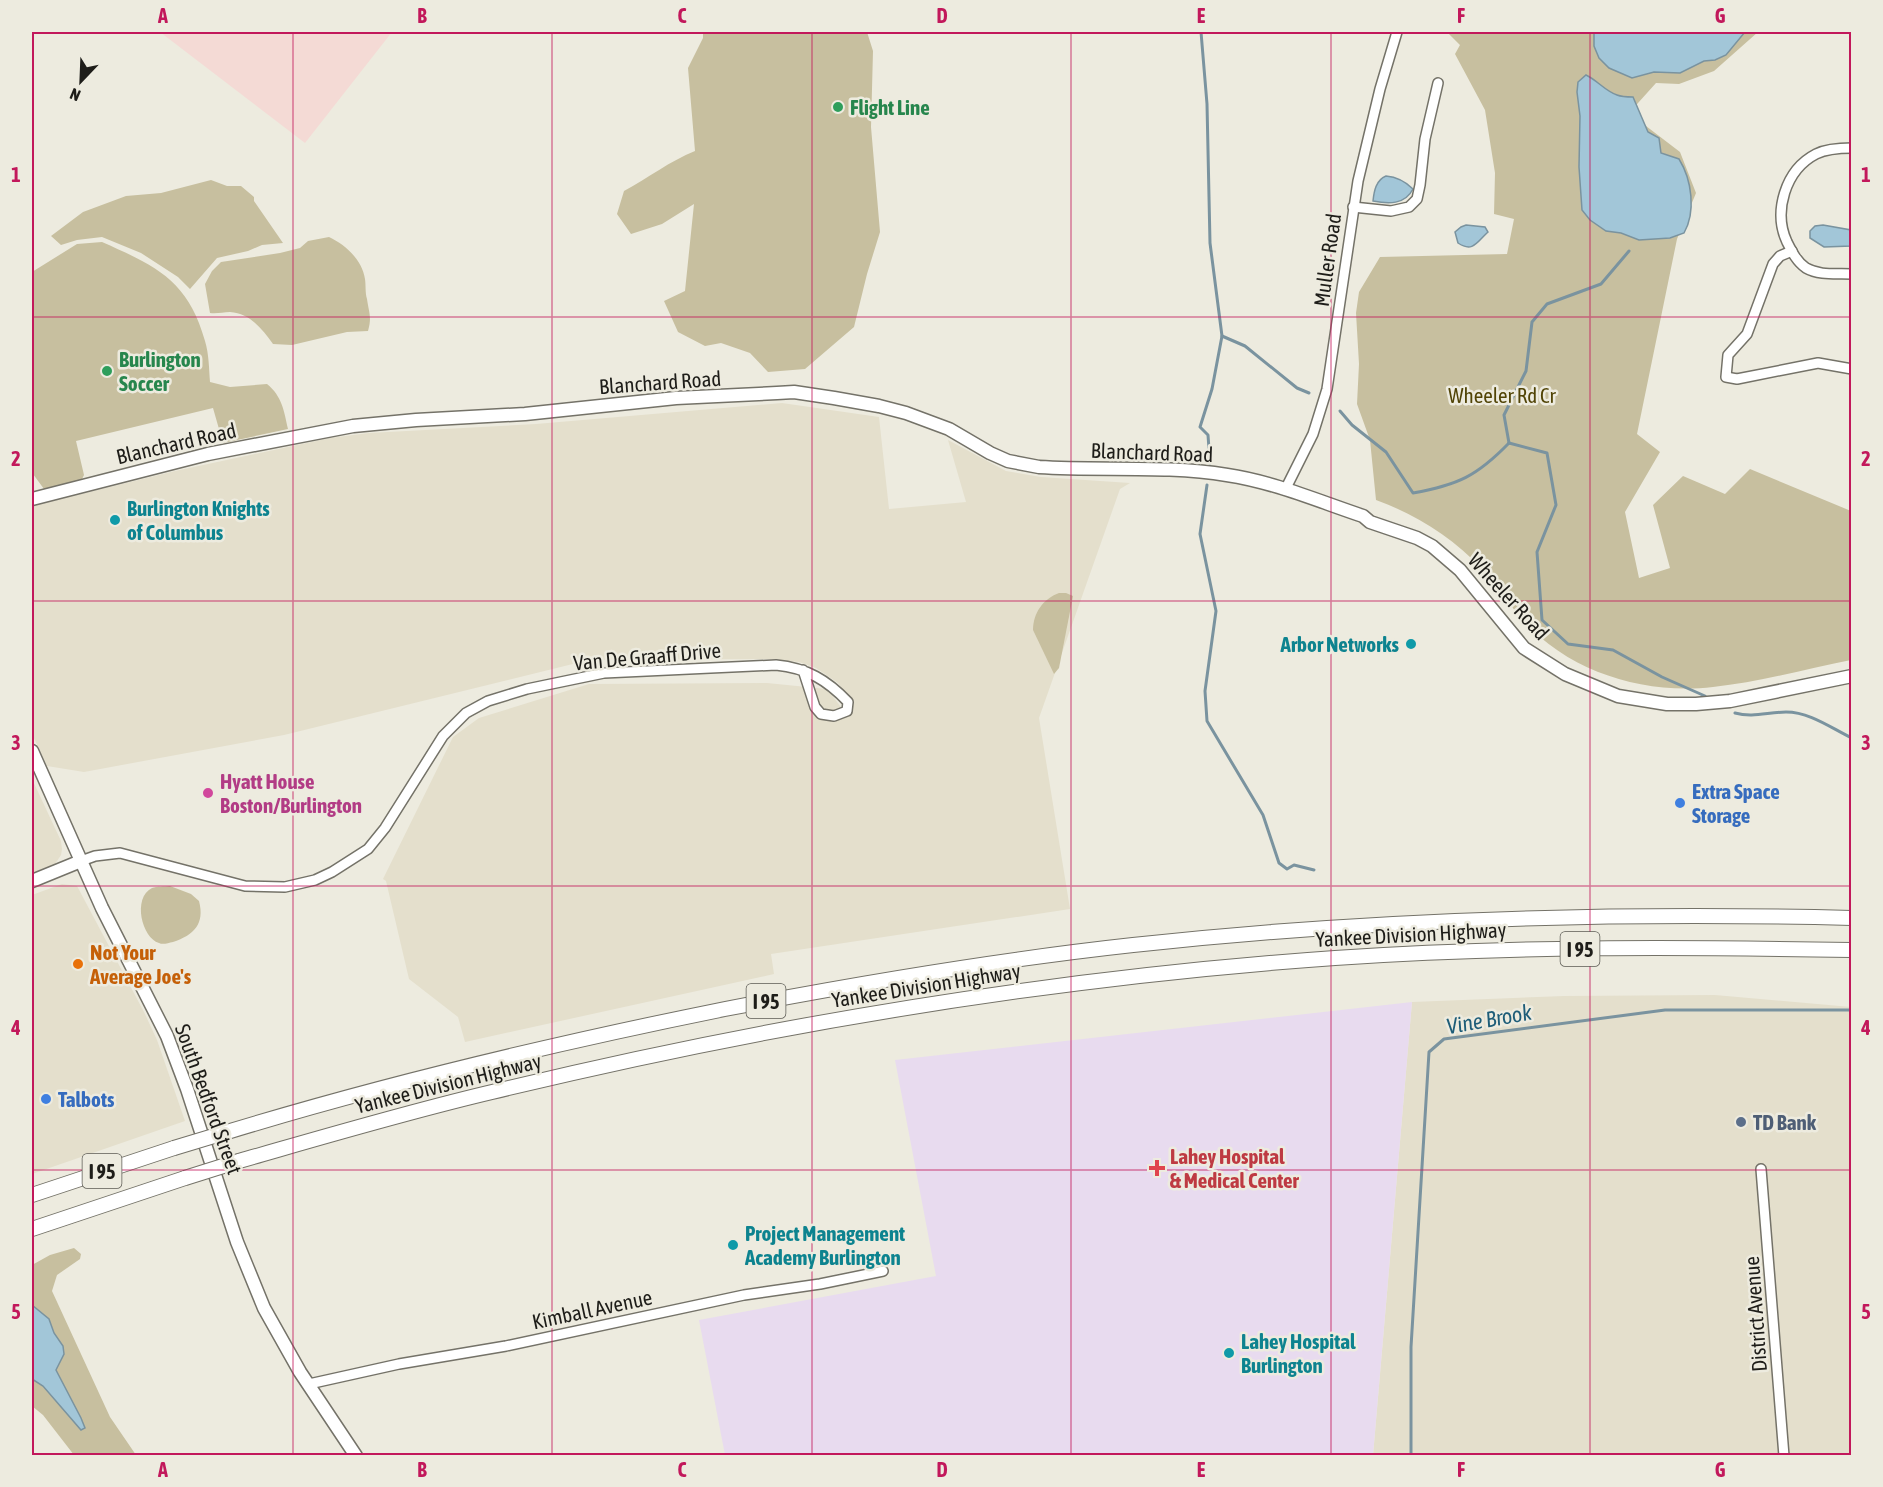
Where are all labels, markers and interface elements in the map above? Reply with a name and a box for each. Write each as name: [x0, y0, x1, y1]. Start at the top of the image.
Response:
text: A: [157, 4, 168, 27]
text: B: [417, 4, 427, 27]
text: C: [678, 4, 687, 27]
text: D: [936, 4, 948, 27]
text: E: [1197, 4, 1206, 27]
text: F: [1457, 4, 1465, 27]
text: G: [1715, 4, 1726, 27]
north arrow: [51, 51, 111, 111]
text: N: [67, 85, 83, 105]
place label: Flight Line: [850, 95, 930, 119]
marker: Flight Line: [831, 100, 845, 114]
text: 1: [11, 163, 21, 186]
text: 1: [1861, 163, 1871, 186]
street label: Muller Road: [1309, 212, 1345, 308]
place label: Burlington Soccer: [119, 347, 201, 395]
marker: Burlington Soccer: [100, 364, 114, 378]
street label: Blanchard Road: [598, 366, 722, 398]
park label: Wheeler Rd Cr: [1448, 383, 1556, 407]
street label: Blanchard Road: [114, 418, 238, 468]
street label: Blanchard Road: [1090, 438, 1214, 466]
text: 2: [11, 447, 21, 470]
text: 2: [1861, 447, 1871, 470]
place label: Burlington Knights of Columbus: [127, 496, 270, 544]
marker: Burlington Knights of Columbus: [108, 513, 122, 527]
street label: Wheeler Road: [1464, 548, 1554, 644]
place label: Arbor Networks: [1280, 632, 1400, 656]
marker: Arbor Networks: [1404, 637, 1418, 651]
street label: Van De Graaff Drive: [572, 638, 722, 674]
text: 3: [11, 731, 21, 754]
text: 3: [1861, 731, 1871, 754]
place label: Hyatt House Boston/Burlington: [220, 769, 362, 817]
place label: Extra Space Storage: [1692, 779, 1780, 827]
marker: Hyatt House Boston/Burlington: [201, 786, 215, 800]
marker: Extra Space Storage: [1673, 796, 1687, 810]
street label: Yankee Division Highway: [1315, 917, 1507, 951]
road number: I 95: [1560, 932, 1600, 966]
place label: Not Your Average Joe's: [89, 940, 192, 988]
marker: Not Your Average Joe's: [71, 957, 85, 971]
street label: Yankee Division Highway: [830, 958, 1023, 1012]
road number: I 95: [746, 984, 786, 1018]
water label: Vine Brook: [1444, 999, 1534, 1039]
text: 4: [10, 1016, 21, 1039]
text: 4: [1860, 1016, 1871, 1039]
street label: South Bedford Street: [171, 1021, 247, 1177]
street label: Yankee Division Highway: [352, 1048, 544, 1118]
place label: Talbots: [58, 1087, 115, 1111]
marker: Talbots: [39, 1092, 53, 1106]
place label: TD Bank: [1753, 1110, 1817, 1134]
marker: TD Bank: [1734, 1115, 1748, 1129]
place label: Lahey Hospital & Medical Center: [1170, 1144, 1300, 1192]
road number: I 95: [82, 1154, 122, 1188]
marker: Lahey Hospital & Medical Center: [1148, 1159, 1166, 1177]
place label: Project Management Academy Burlington: [744, 1221, 905, 1269]
marker: Project Management Academy Burlington: [726, 1238, 740, 1252]
street label: District Avenue: [1739, 1255, 1771, 1373]
street label: Kimball Avenue: [530, 1285, 654, 1333]
text: 5: [11, 1300, 21, 1323]
text: 5: [1861, 1300, 1871, 1323]
place label: Lahey Hospital Burlington: [1241, 1329, 1356, 1377]
marker: Lahey Hospital Burlington: [1222, 1346, 1236, 1360]
text: A: [157, 1458, 168, 1481]
text: B: [417, 1458, 427, 1481]
text: C: [678, 1458, 687, 1481]
text: D: [936, 1458, 948, 1481]
text: E: [1197, 1458, 1206, 1481]
text: F: [1457, 1458, 1465, 1481]
text: G: [1715, 1458, 1726, 1481]

